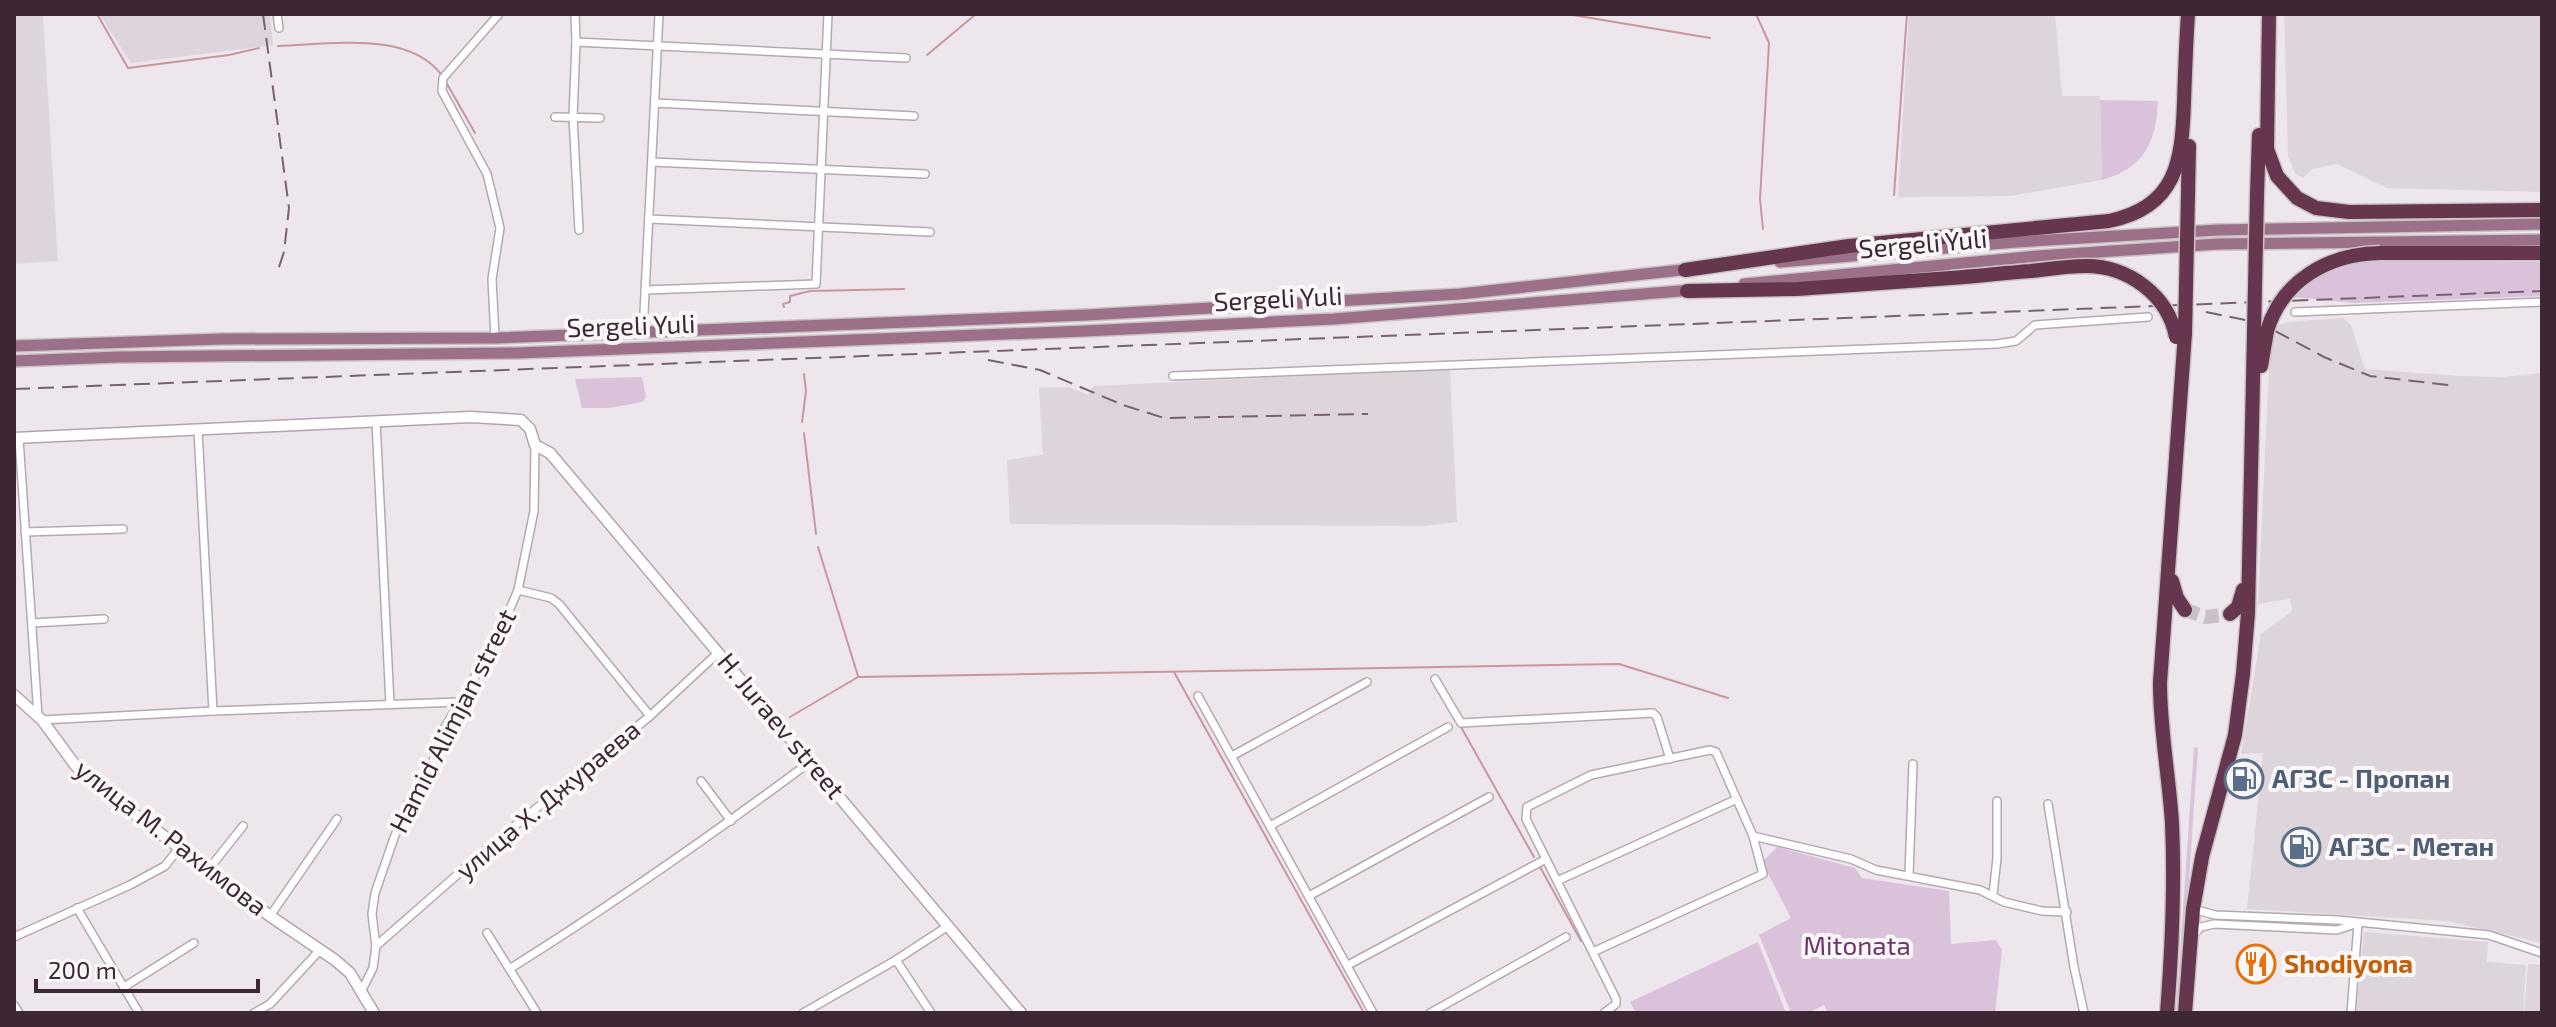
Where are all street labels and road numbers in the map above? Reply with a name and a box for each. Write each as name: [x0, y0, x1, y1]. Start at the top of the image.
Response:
street label: Sergeli Yuli: [1857, 221, 1988, 264]
street label: Sergeli Yuli: [1213, 279, 1343, 316]
street label: Sergeli Yuli: [566, 307, 696, 342]
street label: Hamid Alimjan street: [382, 603, 522, 837]
street label: H. Juraev street: [712, 646, 852, 804]
street label: улица Х. Джураева: [449, 713, 646, 886]
street label: улица М. Рахимова: [69, 752, 274, 922]

